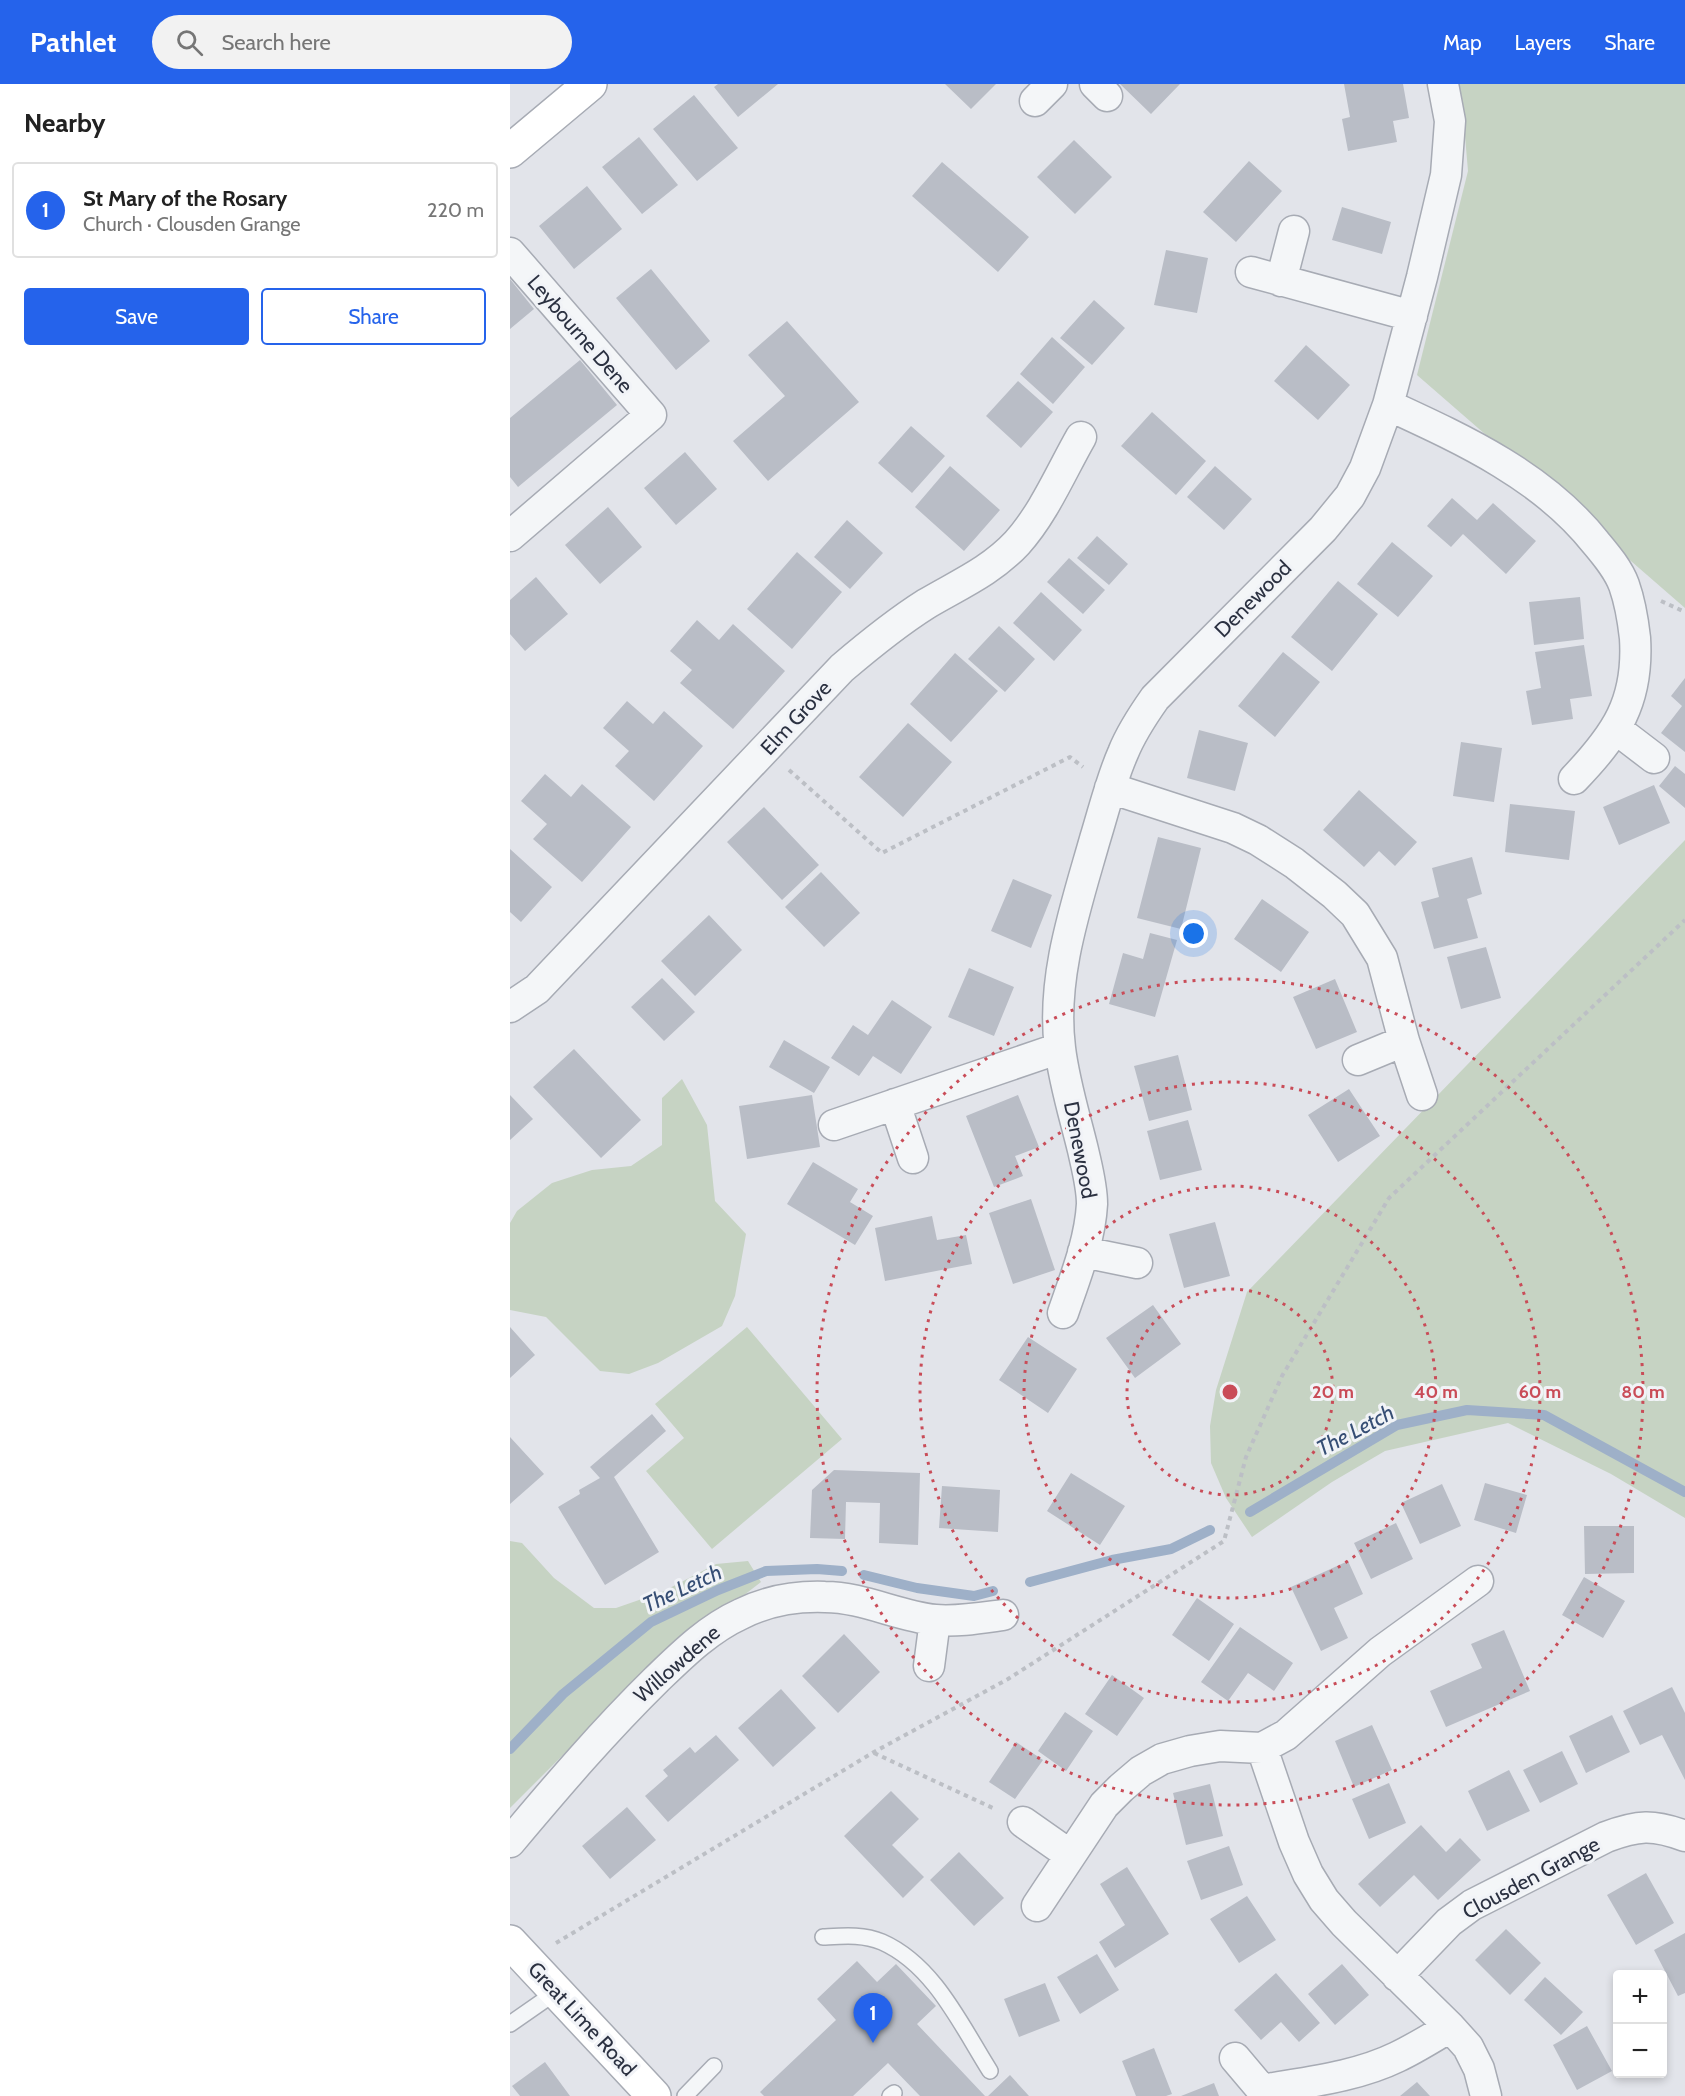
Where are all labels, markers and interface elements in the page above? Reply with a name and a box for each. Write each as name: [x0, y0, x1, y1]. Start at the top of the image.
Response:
search box: [152, 15, 572, 69]
text: Pathlet: [30, 25, 116, 59]
icon: search: [173, 26, 206, 59]
text: Search here: [221, 29, 331, 56]
text: Map: [1443, 30, 1482, 55]
text: Layers: [1515, 30, 1571, 55]
text: Share: [1604, 30, 1655, 55]
text: Nearby: [24, 107, 105, 139]
text: St Mary of the Rosary: [83, 185, 287, 212]
text: 1: [42, 198, 49, 222]
text: 220 m: [427, 198, 484, 222]
text: Church · Clousden Grange: [83, 212, 301, 236]
street label: Leybourne Dene: [522, 270, 639, 398]
button: Save: [24, 288, 249, 345]
button: Share: [261, 288, 486, 345]
street label: Denewood: [1209, 555, 1296, 642]
street label: Elm Grove: [755, 675, 836, 760]
your location: [1179, 919, 1208, 948]
street label: Denewood: [1059, 1099, 1102, 1201]
text: 20 m: [1312, 1381, 1354, 1403]
text: 40 m: [1414, 1381, 1458, 1403]
text: 60 m: [1519, 1381, 1561, 1403]
text: 80 m: [1621, 1381, 1665, 1403]
centre of rings: [1220, 1382, 1240, 1402]
water label: The Letch: [1312, 1399, 1399, 1462]
water label: The Letch: [638, 1558, 726, 1618]
street label: Willowdene: [629, 1619, 725, 1708]
street label: Clousden Grange: [1458, 1831, 1604, 1924]
street label: Great Lime Road: [523, 1956, 642, 2081]
map controls: [1613, 1970, 1667, 2078]
button: +: [1613, 1970, 1667, 2024]
pin: 1: [854, 1994, 892, 2043]
button: −: [1613, 2024, 1667, 2078]

